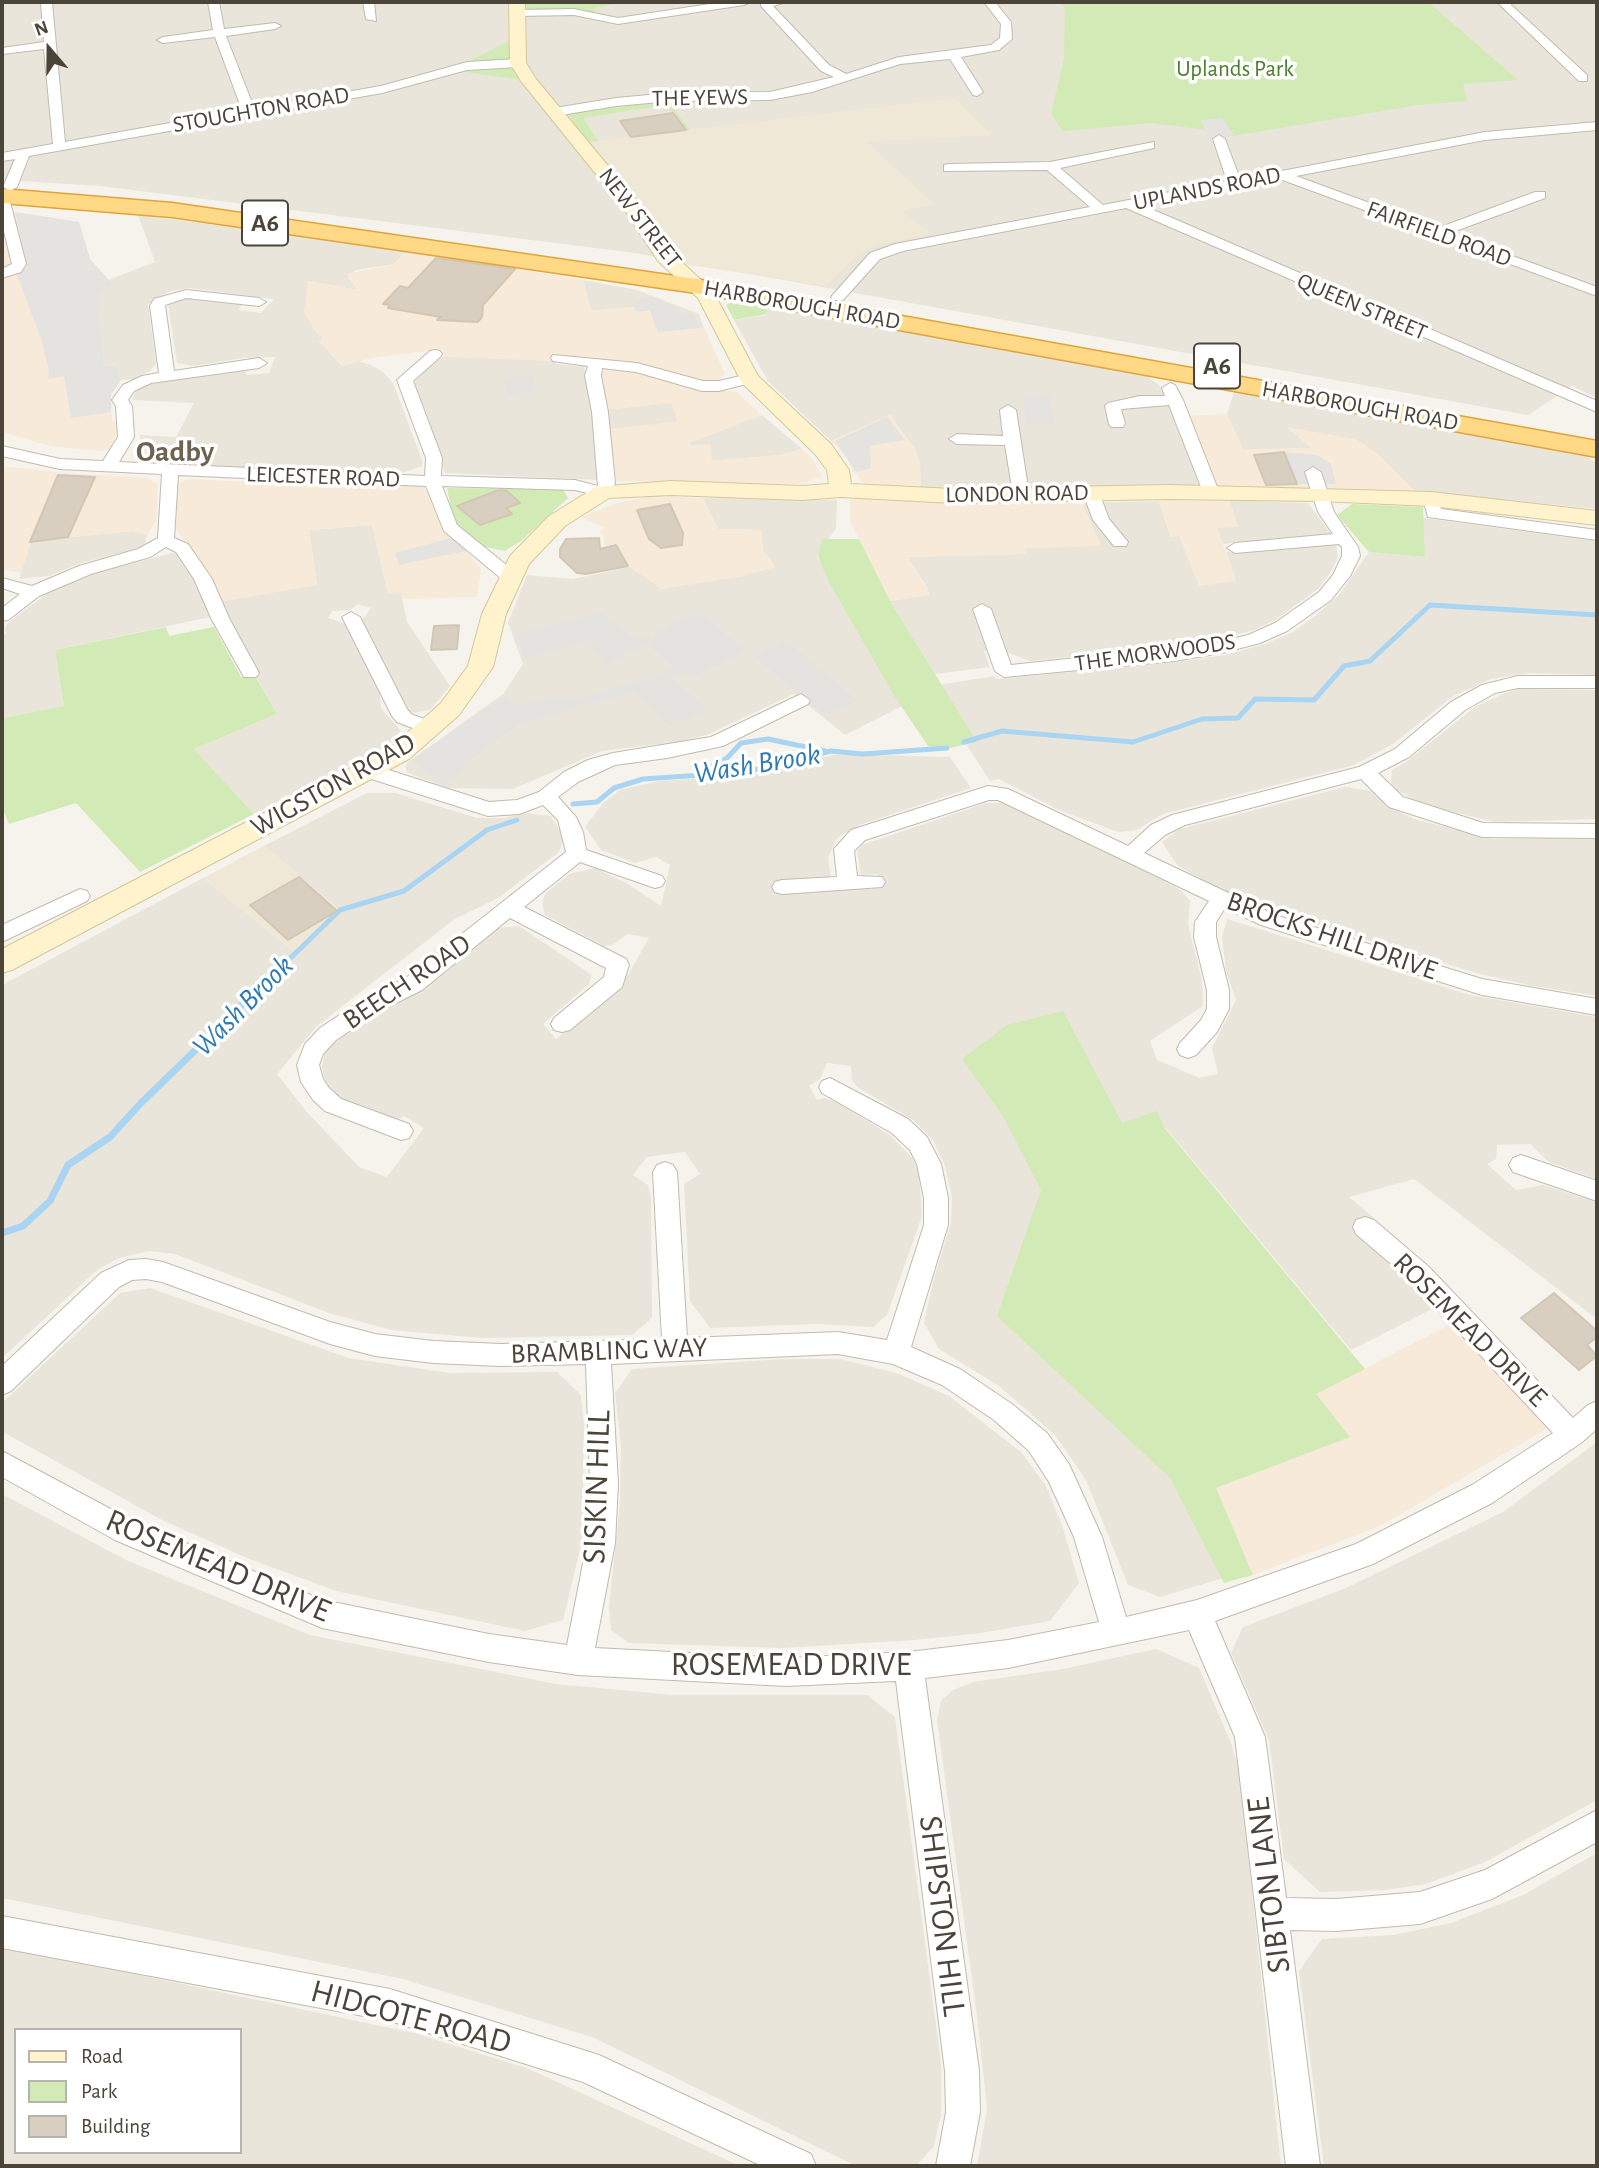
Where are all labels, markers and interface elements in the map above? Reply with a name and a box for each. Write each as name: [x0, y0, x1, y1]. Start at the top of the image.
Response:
north arrow: [14, 14, 84, 84]
text: N: [32, 18, 51, 40]
park label: Uplands Park: [1176, 55, 1294, 83]
street label: STOUGHTON ROAD: [171, 81, 351, 139]
street label: THE YEWS: [652, 83, 748, 113]
street label: UPLANDS ROAD: [1131, 161, 1283, 217]
street label: NEW STREET: [592, 163, 688, 273]
street label: FAIRFIELD ROAD: [1363, 195, 1515, 273]
road number: A6: [242, 200, 288, 246]
street label: QUEEN STREET: [1293, 267, 1431, 347]
street label: HARBOROUGH ROAD: [702, 274, 902, 336]
road number: A6: [1194, 344, 1240, 388]
street label: HARBOROUGH ROAD: [1260, 375, 1460, 437]
district label: Oadby: [136, 434, 214, 470]
street label: LEICESTER ROAD: [246, 461, 400, 493]
street label: LONDON ROAD: [945, 479, 1089, 509]
street label: THE MORWOODS: [1073, 628, 1237, 678]
street label: WIGSTON ROAD: [245, 726, 421, 844]
water label: Wash Brook: [691, 736, 823, 792]
street label: BROCKS HILL DRIVE: [1222, 884, 1442, 988]
street label: BEECH ROAD: [337, 927, 477, 1037]
water label: Wash Brook: [185, 948, 301, 1064]
street label: ROSEMEAD DRIVE: [1386, 1246, 1554, 1414]
street label: BRAMBLING WAY: [510, 1331, 708, 1371]
street label: SISKIN HILL: [575, 1409, 619, 1565]
street label: ROSEMEAD DRIVE: [100, 1501, 336, 1631]
street label: ROSEMEAD DRIVE: [671, 1645, 911, 1685]
street label: SIBTON LANE: [1239, 1795, 1299, 1975]
street label: SHIPSTON HILL: [910, 1813, 974, 2019]
street label: HIDCOTE ROAD: [306, 1971, 516, 2063]
legend: [14, 2028, 242, 2154]
text: Road: [81, 2046, 123, 2067]
text: Park: [81, 2081, 117, 2102]
text: Building: [81, 2116, 150, 2137]

